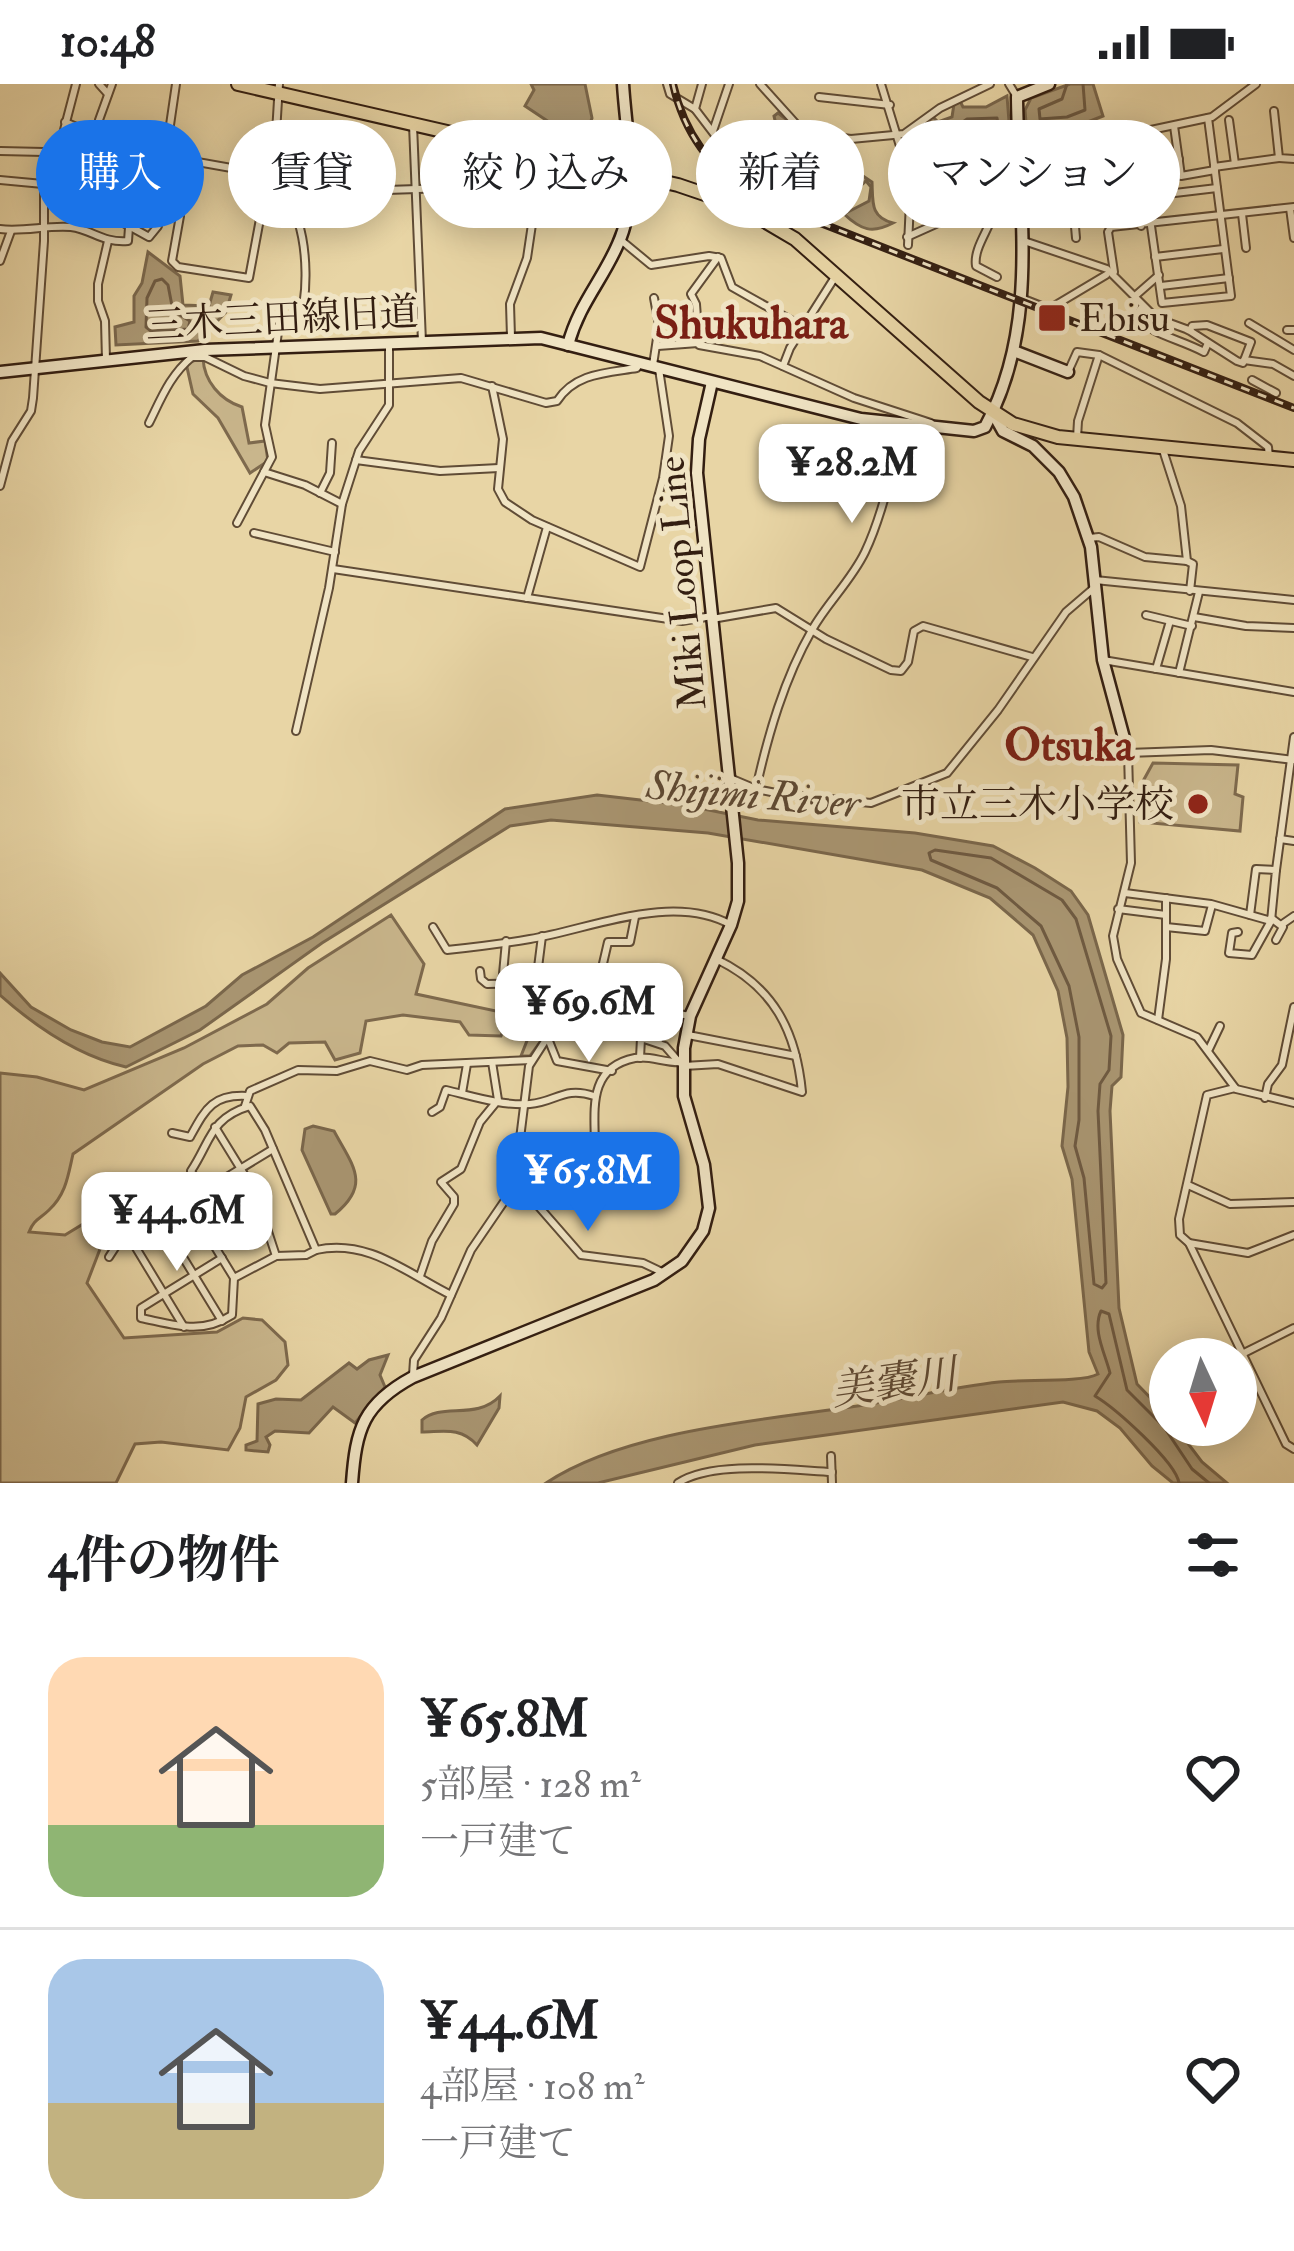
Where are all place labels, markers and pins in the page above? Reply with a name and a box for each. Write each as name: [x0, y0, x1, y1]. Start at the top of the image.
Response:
place label: Ebisu: [1079, 294, 1170, 343]
marker: Ebisu: [1036, 302, 1068, 334]
pin: ¥28.2M: [754, 424, 950, 526]
place label: 市立三木小学校: [901, 780, 1174, 829]
marker: 市立三木小学校: [1185, 791, 1211, 817]
pin: ¥69.6M: [491, 963, 687, 1065]
pin: ¥65.8M: [490, 1132, 686, 1234]
pin: ¥44.6M: [79, 1172, 275, 1274]

